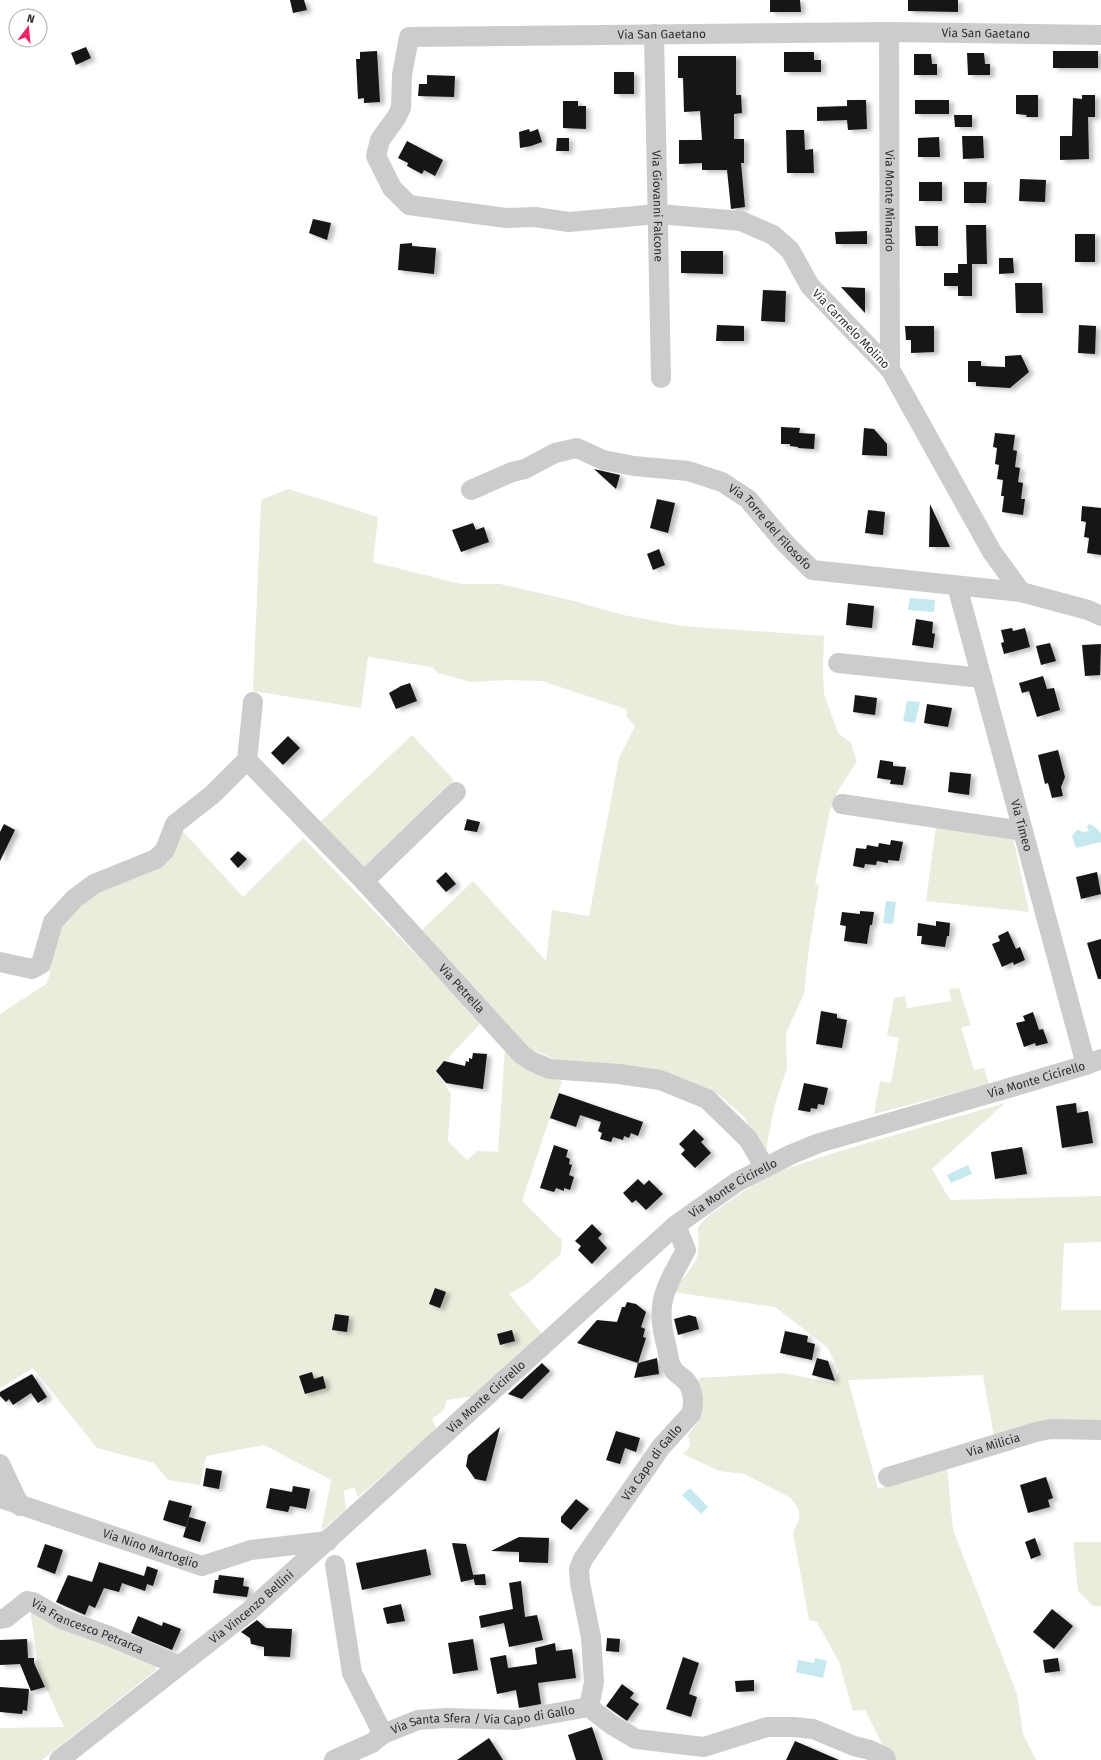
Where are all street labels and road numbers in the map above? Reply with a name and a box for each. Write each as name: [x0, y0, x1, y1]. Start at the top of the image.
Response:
street label: Via San Gaetano: [941, 26, 1030, 41]
street label: Via San Gaetano: [617, 27, 706, 42]
street label: Via Giovanni Falcone: [649, 150, 666, 262]
street label: Via Monte Minardo: [882, 150, 897, 252]
street label: Via Carmelo Molino: [809, 286, 893, 372]
street label: Via Torre del Filosofo: [726, 481, 815, 573]
street label: Via Timeo: [1008, 798, 1035, 853]
street label: Via Petrella: [436, 961, 488, 1016]
street label: Via Monte Cicirello: [986, 1059, 1087, 1101]
street label: Via Monte Cicirello: [686, 1156, 779, 1221]
street label: Via Monte Cicirello: [444, 1358, 528, 1436]
street label: Via Capo di Gallo: [619, 1422, 685, 1504]
street label: Via Milicia: [965, 1430, 1022, 1460]
street label: Via Nino Martoglio: [101, 1526, 201, 1571]
street label: Via Vincenzo Bellini: [207, 1567, 296, 1647]
street label: Via Francesco Petrarca: [29, 1596, 146, 1657]
street label: Via Santa Sfera / Via Capo di Gallo: [389, 1703, 576, 1737]

